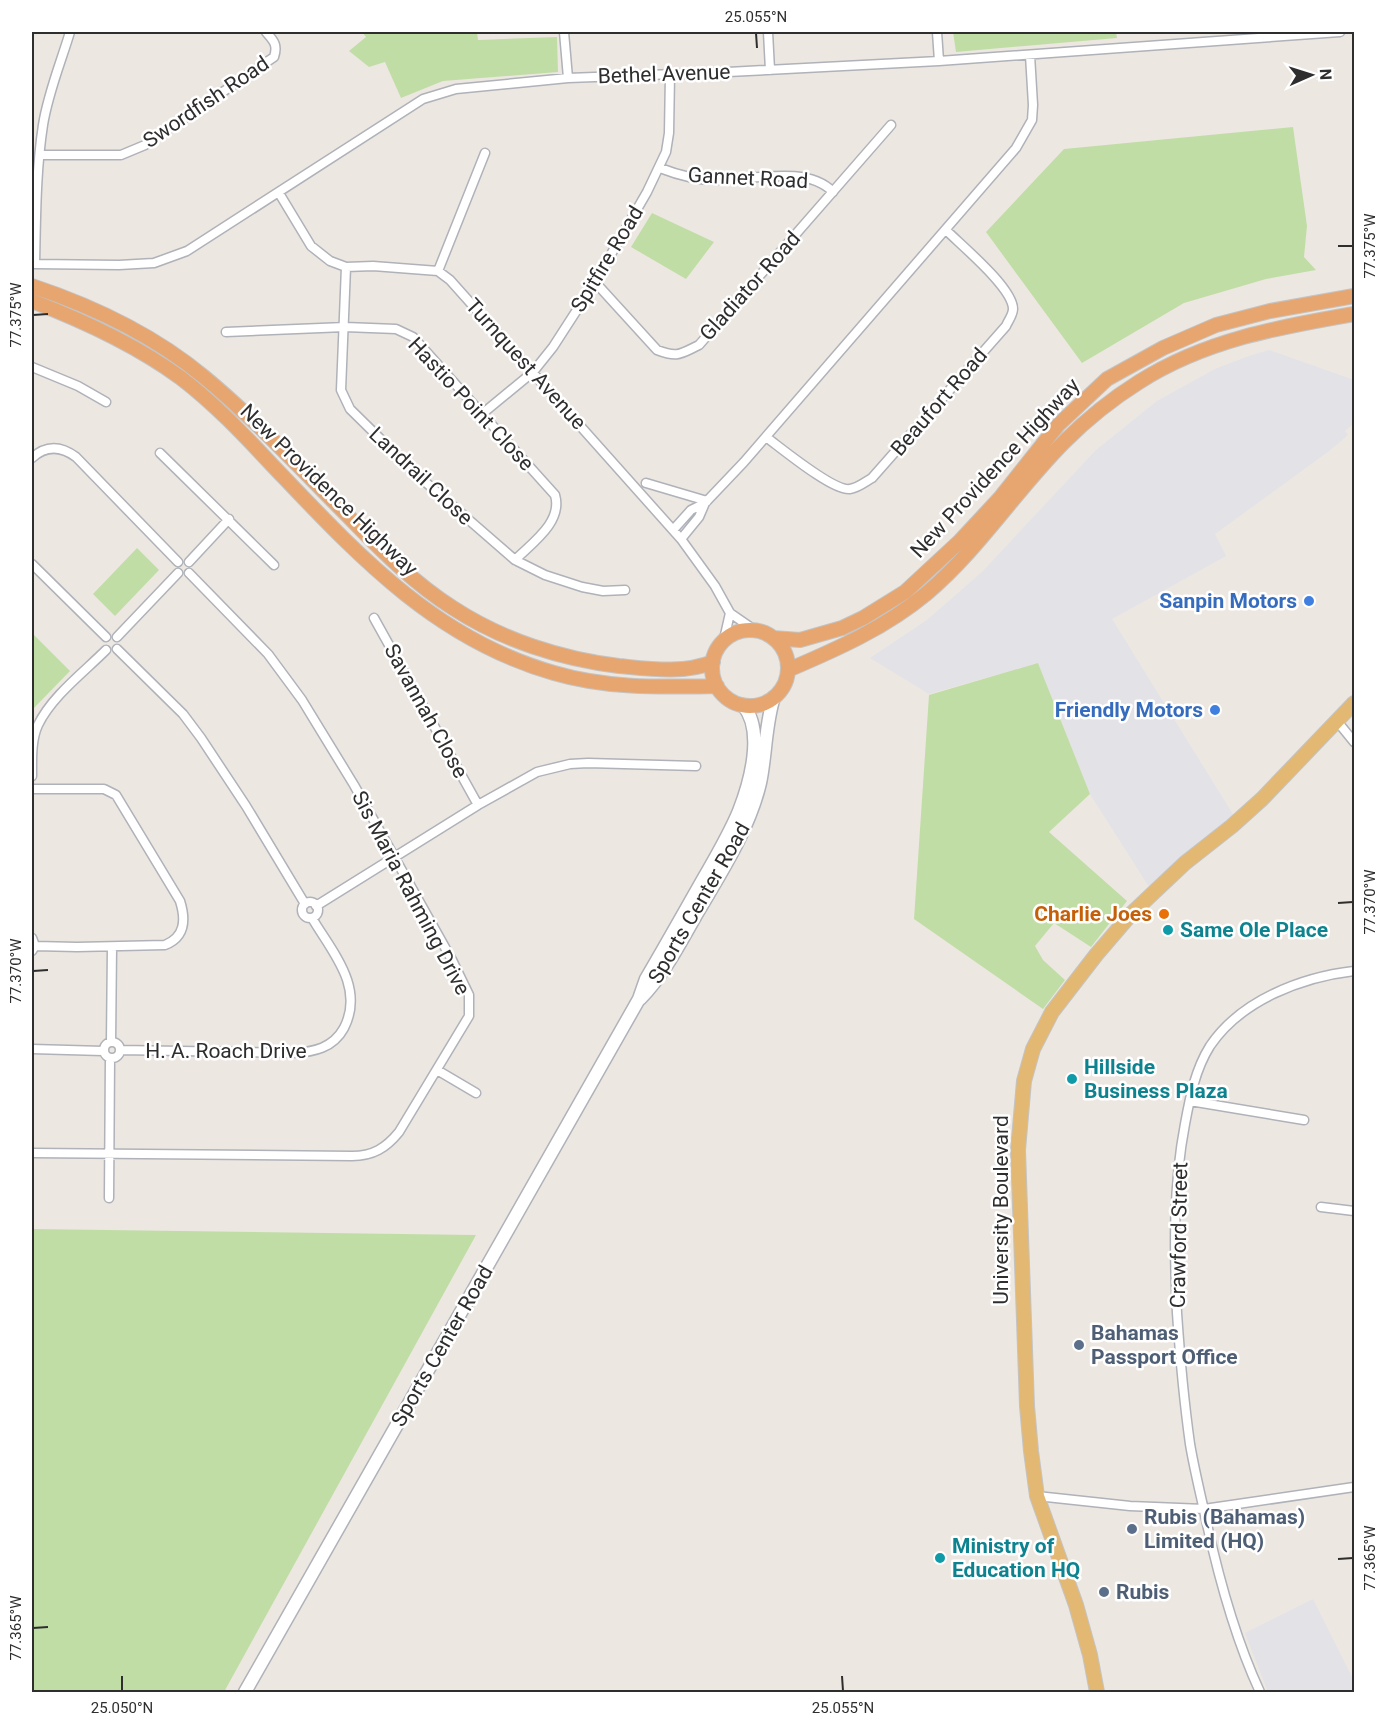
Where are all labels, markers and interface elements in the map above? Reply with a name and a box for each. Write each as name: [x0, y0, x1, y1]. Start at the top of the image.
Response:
text: 25.055°N: [725, 8, 787, 26]
north arrow: [1281, 45, 1341, 105]
street label: Swordfish Road: [139, 51, 273, 153]
street label: Bethel Avenue: [597, 60, 731, 88]
text: N: [1316, 68, 1335, 80]
street label: Gannet Road: [687, 163, 809, 193]
street label: Spitfire Road: [566, 202, 648, 316]
text: 77.375°W: [1361, 213, 1379, 279]
street label: Gladiator Road: [695, 227, 805, 345]
text: 77.375°W: [7, 282, 25, 348]
street label: Turnquest Avenue: [461, 294, 591, 434]
street label: Hastio Point Close: [403, 333, 539, 475]
street label: Beaufort Road: [886, 343, 992, 461]
street label: New Providence Highway: [906, 373, 1085, 563]
street label: New Providence Highway: [236, 399, 423, 581]
street label: Landrail Close: [364, 422, 478, 530]
place label: Sanpin Motors: [1159, 589, 1297, 613]
marker: Sanpin Motors: [1302, 594, 1316, 608]
street label: Savannah Close: [379, 640, 473, 782]
place label: Friendly Motors: [1055, 698, 1203, 722]
marker: Friendly Motors: [1208, 703, 1222, 717]
street label: Sis Maria Rahming Drive: [347, 787, 475, 999]
street label: Sports Center Road: [643, 818, 755, 988]
text: 77.370°W: [1361, 869, 1379, 935]
place label: Charlie Joes: [1034, 902, 1152, 926]
marker: Charlie Joes: [1157, 907, 1171, 921]
place label: Same Ole Place: [1180, 918, 1328, 942]
marker: Same Ole Place: [1161, 923, 1175, 937]
text: 77.370°W: [7, 938, 25, 1004]
street label: H. A. Roach Drive: [145, 1039, 307, 1063]
place label: Hillside Business Plaza: [1084, 1055, 1228, 1103]
marker: Hillside Business Plaza: [1065, 1072, 1079, 1086]
street label: University Boulevard: [989, 1115, 1013, 1305]
street label: Crawford Street: [1166, 1162, 1192, 1308]
street label: Sports Center Road: [386, 1261, 498, 1431]
place label: Bahamas Passport Office: [1091, 1321, 1238, 1369]
marker: Bahamas Passport Office: [1072, 1338, 1086, 1352]
place label: Rubis (Bahamas) Limited (HQ): [1144, 1505, 1305, 1553]
marker: Rubis (Bahamas) Limited (HQ): [1125, 1522, 1139, 1536]
text: 77.365°W: [1361, 1525, 1379, 1591]
place label: Ministry of Education HQ: [952, 1534, 1080, 1582]
marker: Ministry of Education HQ: [933, 1551, 947, 1565]
place label: Rubis: [1116, 1580, 1170, 1604]
marker: Rubis: [1097, 1585, 1111, 1599]
text: 77.365°W: [7, 1595, 25, 1661]
text: 25.050°N: [91, 1699, 153, 1717]
text: 25.055°N: [812, 1699, 874, 1717]

